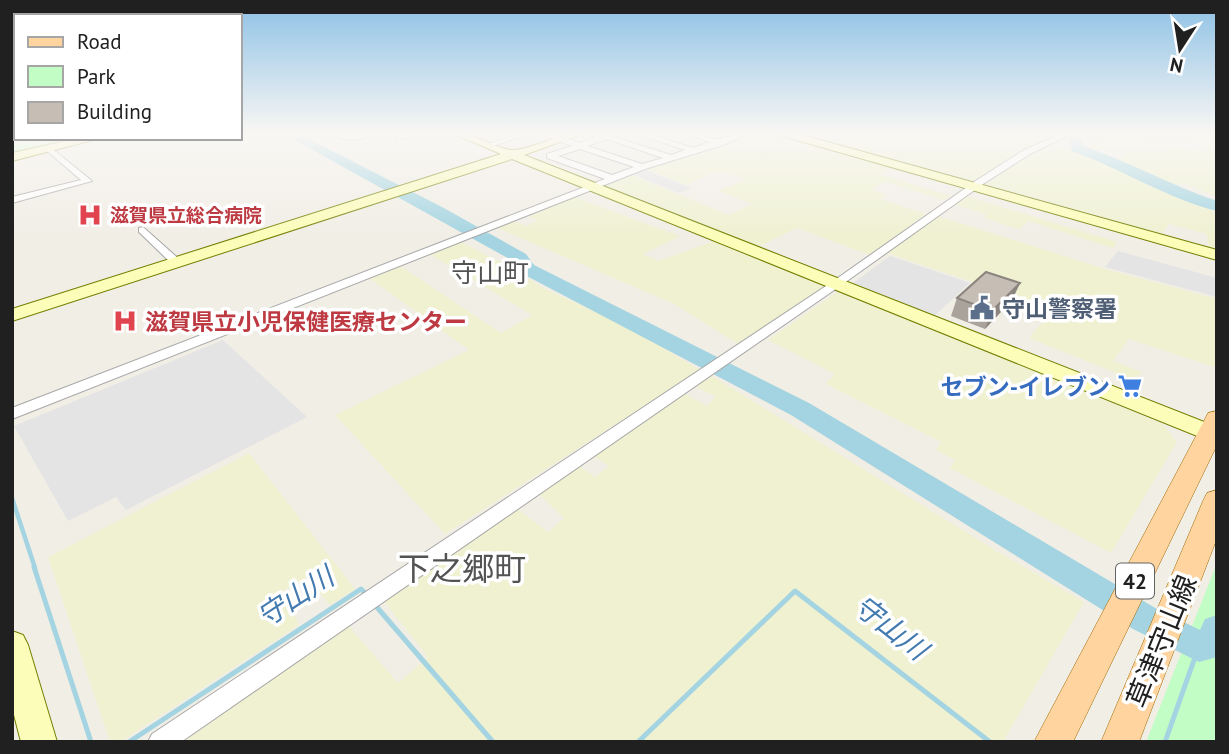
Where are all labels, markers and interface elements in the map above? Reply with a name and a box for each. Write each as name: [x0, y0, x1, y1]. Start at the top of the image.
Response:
legend: [14, 14, 242, 140]
north arrow: [1145, 14, 1215, 84]
text: Road: [77, 28, 121, 55]
text: N: [1168, 53, 1185, 79]
text: Park: [77, 63, 116, 90]
text: Building: [77, 98, 152, 125]
hospital icon: 滋賀県立総合病院: [76, 201, 104, 229]
place label: 滋賀県立総合病院: [110, 203, 262, 227]
district label: 守山町: [451, 256, 529, 289]
public building icon: 守山警察署: [968, 294, 996, 322]
place label: 守山警察署: [1002, 294, 1117, 323]
hospital icon: 滋賀県立小児保健医療センター: [111, 307, 139, 335]
place label: 滋賀県立小児保健医療センター: [145, 307, 467, 336]
place label: セブン-イレブン: [941, 372, 1110, 401]
supermarket icon: セブン-イレブン: [1116, 372, 1144, 400]
district label: 下之郷町: [398, 547, 526, 589]
water label: 守山川: [250, 556, 343, 634]
road number: 42: [1116, 564, 1154, 598]
street label: 草津守山線: [1118, 569, 1204, 713]
water label: 守山川: [847, 587, 938, 669]

